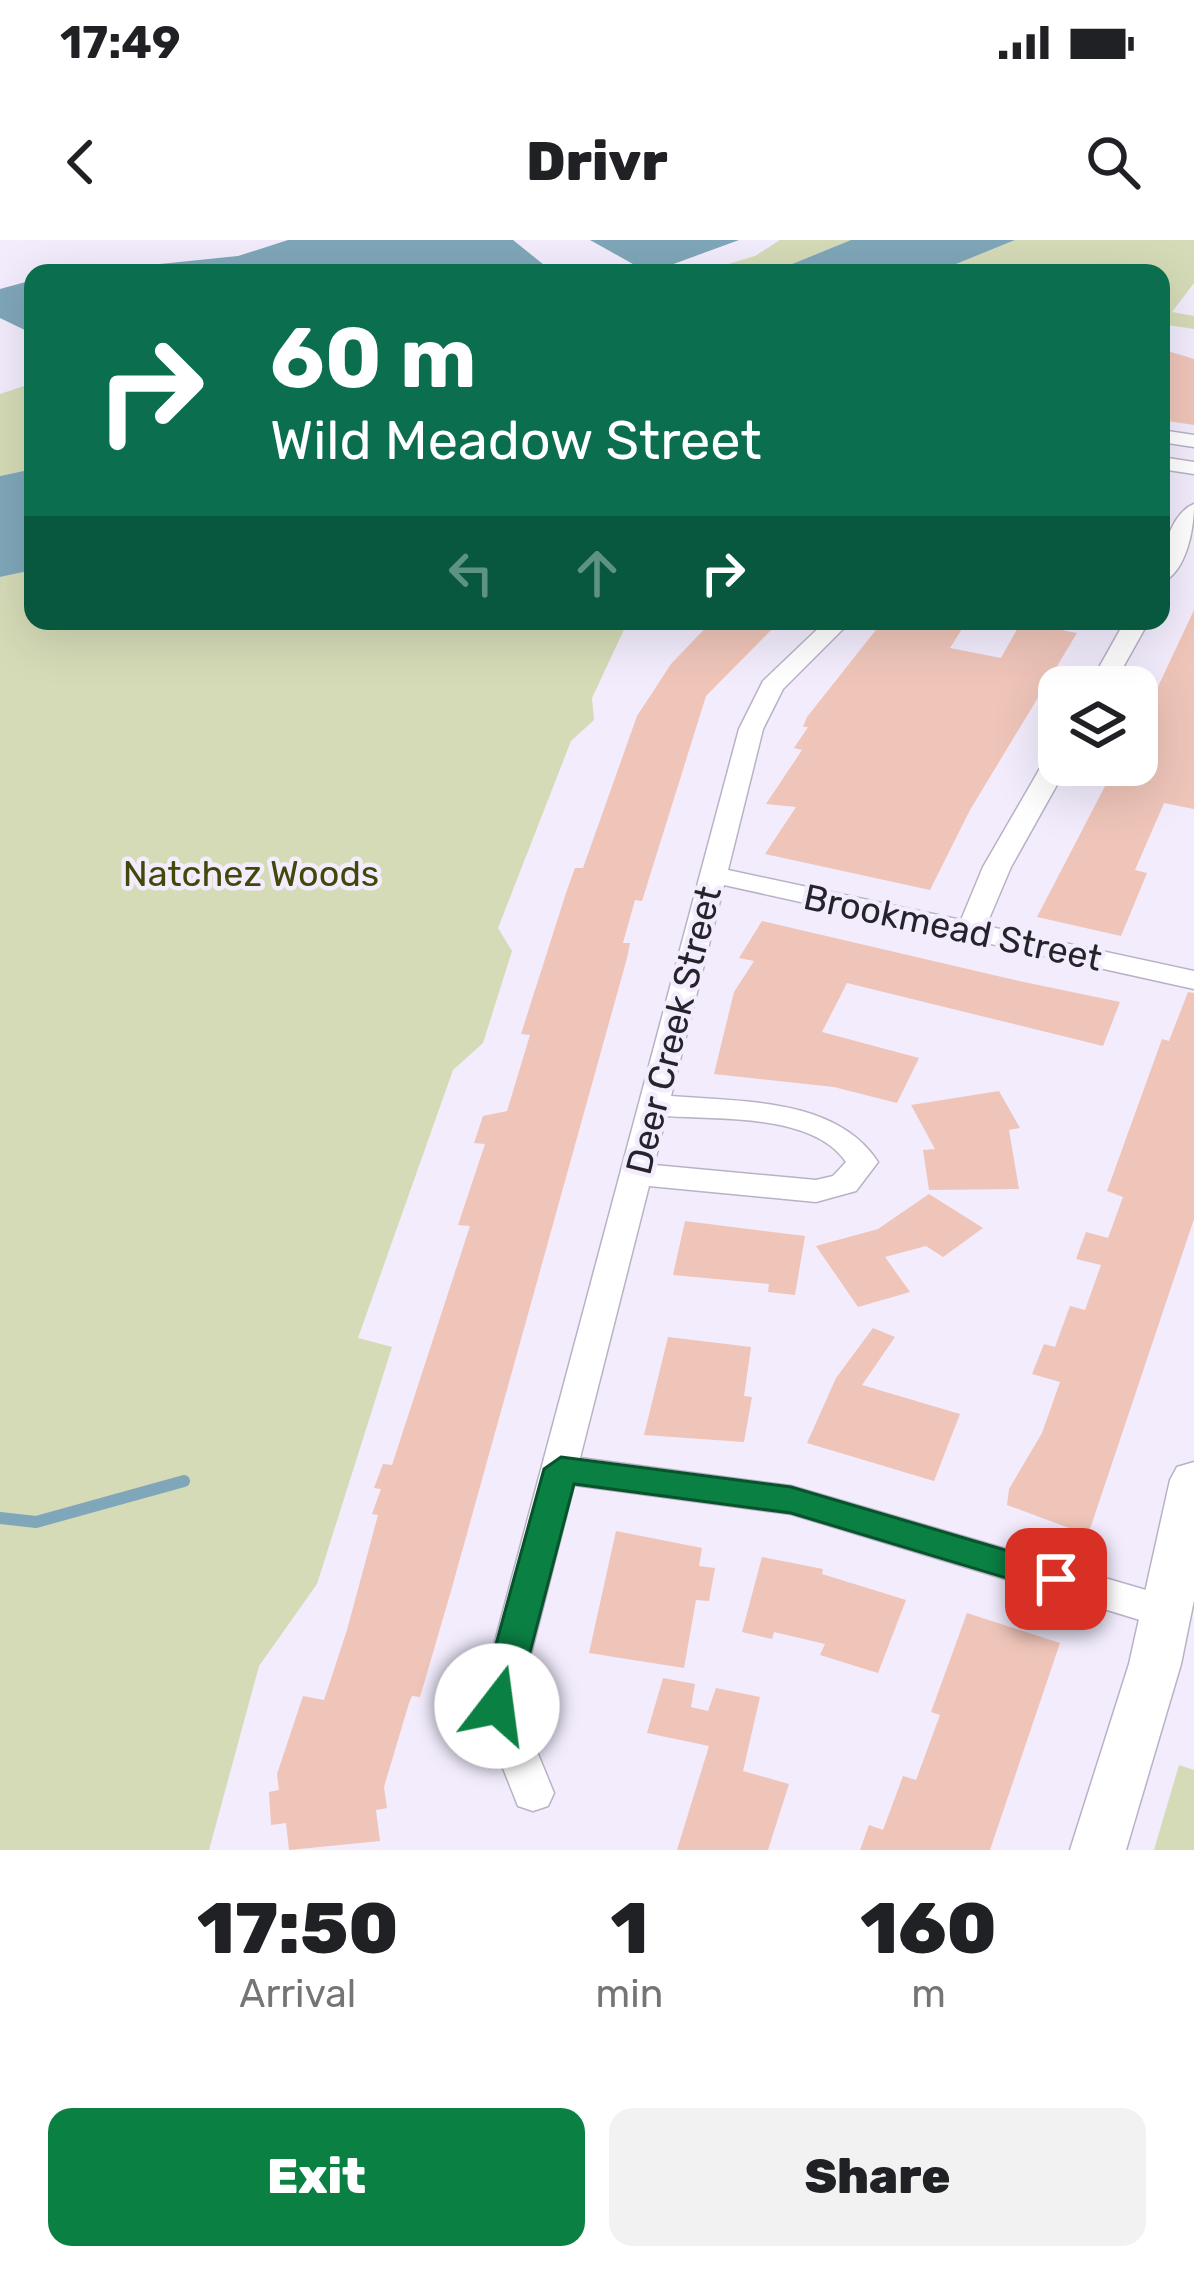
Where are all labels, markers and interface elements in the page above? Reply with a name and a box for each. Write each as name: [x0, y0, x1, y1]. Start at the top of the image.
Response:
text: 17:49: [60, 16, 181, 69]
icon: back: [48, 129, 114, 195]
icon: search: [1080, 129, 1146, 195]
text: Drivr: [526, 130, 668, 194]
text: 60 m: [270, 308, 477, 408]
icon: right: [72, 312, 228, 468]
text: Wild Meadow Street: [270, 409, 762, 473]
icon: left: [438, 540, 504, 606]
icon: ahead: [564, 540, 630, 606]
icon: right: [690, 540, 756, 606]
map controls: [1038, 666, 1158, 786]
button: layers: [1038, 666, 1158, 786]
park label: Natchez Woods: [123, 852, 379, 895]
street label: Brookmead Street: [800, 875, 1106, 980]
street label: Deer Creek Street: [617, 882, 730, 1179]
pin: [1005, 1528, 1107, 1630]
icon: arrive: [1023, 1546, 1089, 1612]
position arrow: [434, 1643, 560, 1769]
text: 17:50: [197, 1886, 399, 1971]
text: 1: [611, 1886, 648, 1971]
text: 160: [860, 1886, 997, 1971]
text: Arrival: [239, 1971, 356, 2017]
text: min: [596, 1971, 663, 2017]
text: m: [911, 1971, 946, 2017]
button: Exit: [48, 2108, 585, 2246]
button: Share: [609, 2108, 1146, 2246]

